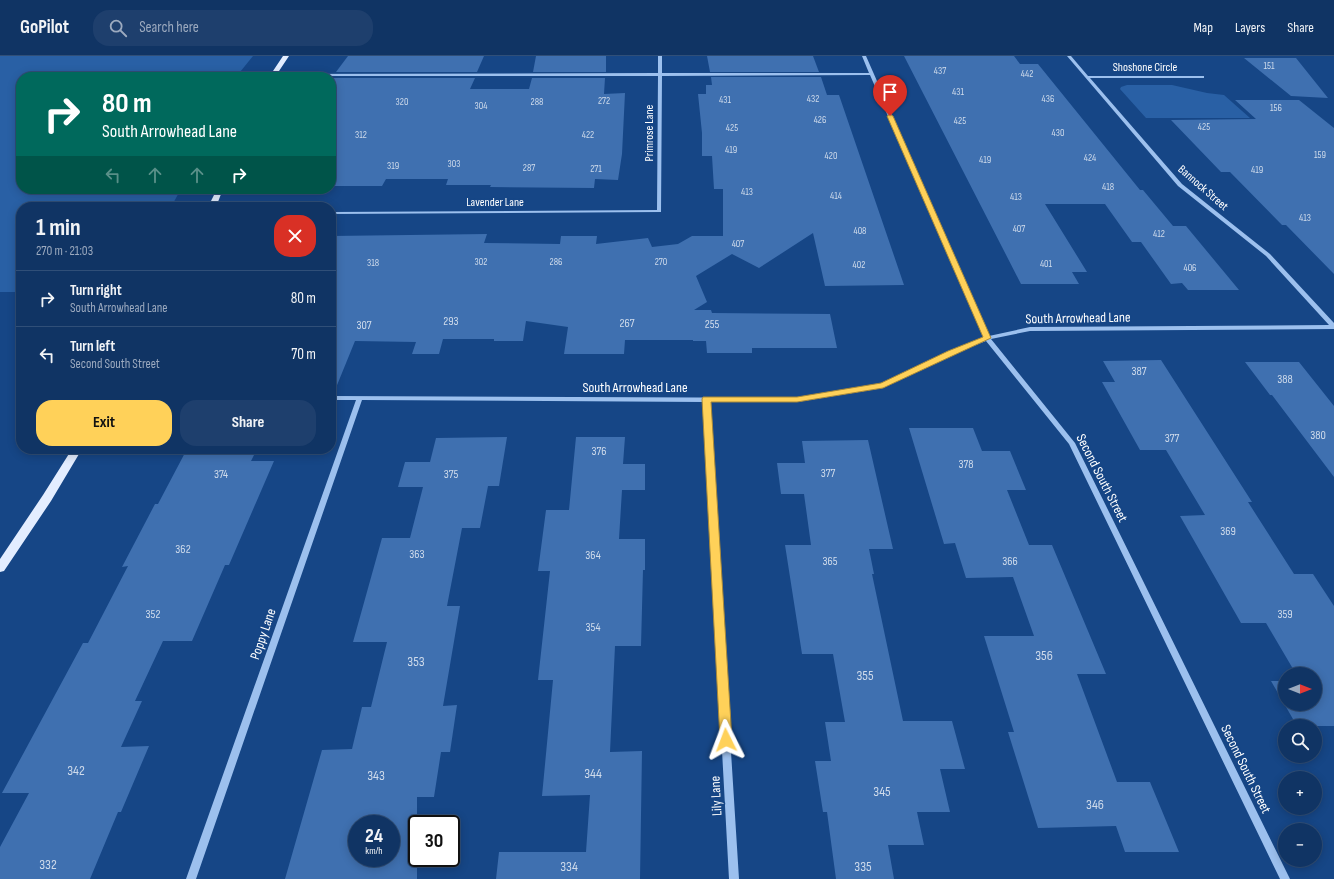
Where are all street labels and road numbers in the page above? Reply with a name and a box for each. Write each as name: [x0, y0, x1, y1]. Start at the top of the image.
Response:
street label: Shoshone Circle: [1113, 60, 1178, 75]
street label: Primrose Lane: [642, 104, 657, 161]
street label: Bannock Street: [1175, 162, 1232, 214]
street label: Lavender Lane: [466, 195, 524, 210]
street label: South Arrowhead Lane: [1025, 309, 1131, 327]
street label: South Arrowhead Lane: [582, 379, 688, 396]
street label: Second South Street: [1072, 431, 1132, 525]
street label: Poppy Lane: [246, 606, 280, 662]
street label: Second South Street: [1217, 722, 1275, 816]
street label: Lily Lane: [706, 775, 726, 817]

